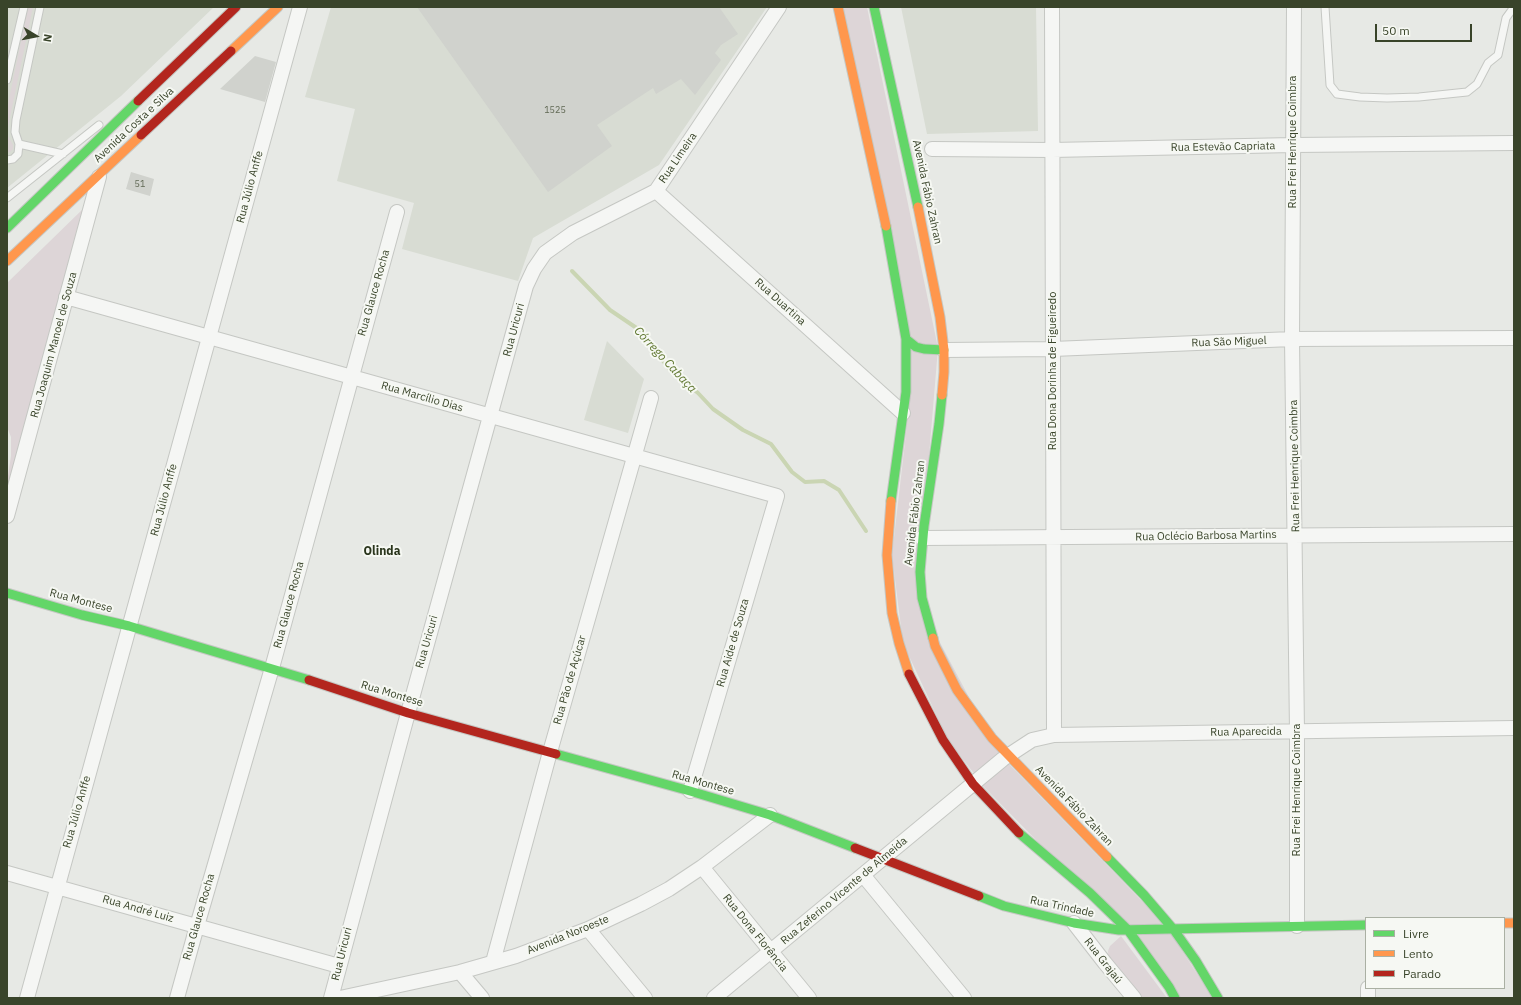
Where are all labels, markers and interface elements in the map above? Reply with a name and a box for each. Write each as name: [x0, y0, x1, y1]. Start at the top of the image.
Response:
north arrow: [16, 16, 56, 56]
scale bar: [1377, 16, 1474, 42]
text: 50 m: [1382, 23, 1410, 38]
text: N: [40, 33, 55, 43]
street label: Rua Frei Henrique Coimbra: [1286, 76, 1300, 208]
street label: Avenida Costa e Silva: [91, 85, 177, 165]
house number: 1525: [544, 105, 566, 115]
street label: Rua Limeira: [656, 130, 700, 186]
street label: Avenida Fábio Zahran: [910, 139, 944, 245]
street label: Rua Estevão Capriata: [1171, 139, 1275, 155]
street label: Rua Júlio Anffe: [234, 149, 266, 225]
house number: 51: [135, 179, 145, 189]
street label: Rua Glauce Rocha: [355, 248, 393, 338]
street label: Rua Joaquim Manoel de Souza: [28, 271, 80, 419]
street label: Rua Duartina: [752, 276, 808, 328]
street label: Rua Dona Dorinha de Figueiredo: [1046, 292, 1060, 450]
street label: Rua Uricuri: [501, 302, 527, 358]
water label: Córrego Cabaça: [631, 324, 699, 396]
street label: Rua São Miguel: [1191, 334, 1267, 350]
street label: Rua Marcílio Dias: [379, 379, 465, 415]
street label: Rua Frei Henrique Coimbra: [1287, 400, 1303, 532]
street label: Avenida Fábio Zahran: [902, 460, 928, 566]
street label: Rua Júlio Anffe: [148, 462, 180, 538]
street label: Rua Oclécio Barbosa Martins: [1135, 528, 1277, 544]
district label: Olinda: [364, 545, 400, 559]
street label: Rua Glauce Rocha: [271, 560, 307, 650]
street label: Rua Montese: [48, 586, 114, 616]
street label: Rua Aide de Souza: [714, 597, 752, 689]
street label: Rua Uricuri: [413, 614, 441, 670]
street label: Rua Pão de Açúcar: [551, 634, 589, 726]
street label: Rua Montese: [359, 678, 425, 710]
street label: Rua Frei Henrique Coimbra: [1290, 724, 1304, 856]
street label: Rua Aparecida: [1210, 725, 1282, 739]
street label: Avenida Fábio Zahran: [1032, 763, 1116, 849]
street label: Rua Montese: [670, 768, 736, 798]
street label: Rua Júlio Anffe: [60, 774, 94, 850]
street label: Rua Zeferino Vicente de Almeida: [778, 834, 910, 948]
street label: Rua Glauce Rocha: [180, 872, 218, 962]
street label: Rua Dona Florência: [720, 892, 790, 974]
street label: Rua André Luiz: [101, 893, 175, 925]
street label: Rua Trindade: [1029, 894, 1095, 920]
street label: Avenida Noroeste: [525, 913, 611, 957]
legend: [1365, 917, 1505, 989]
street label: Rua Uricuri: [329, 926, 355, 982]
text: Livre: [1403, 926, 1429, 941]
street label: Rua Grajaú: [1081, 936, 1125, 986]
text: Lento: [1403, 946, 1433, 961]
text: Parado: [1403, 966, 1441, 981]

